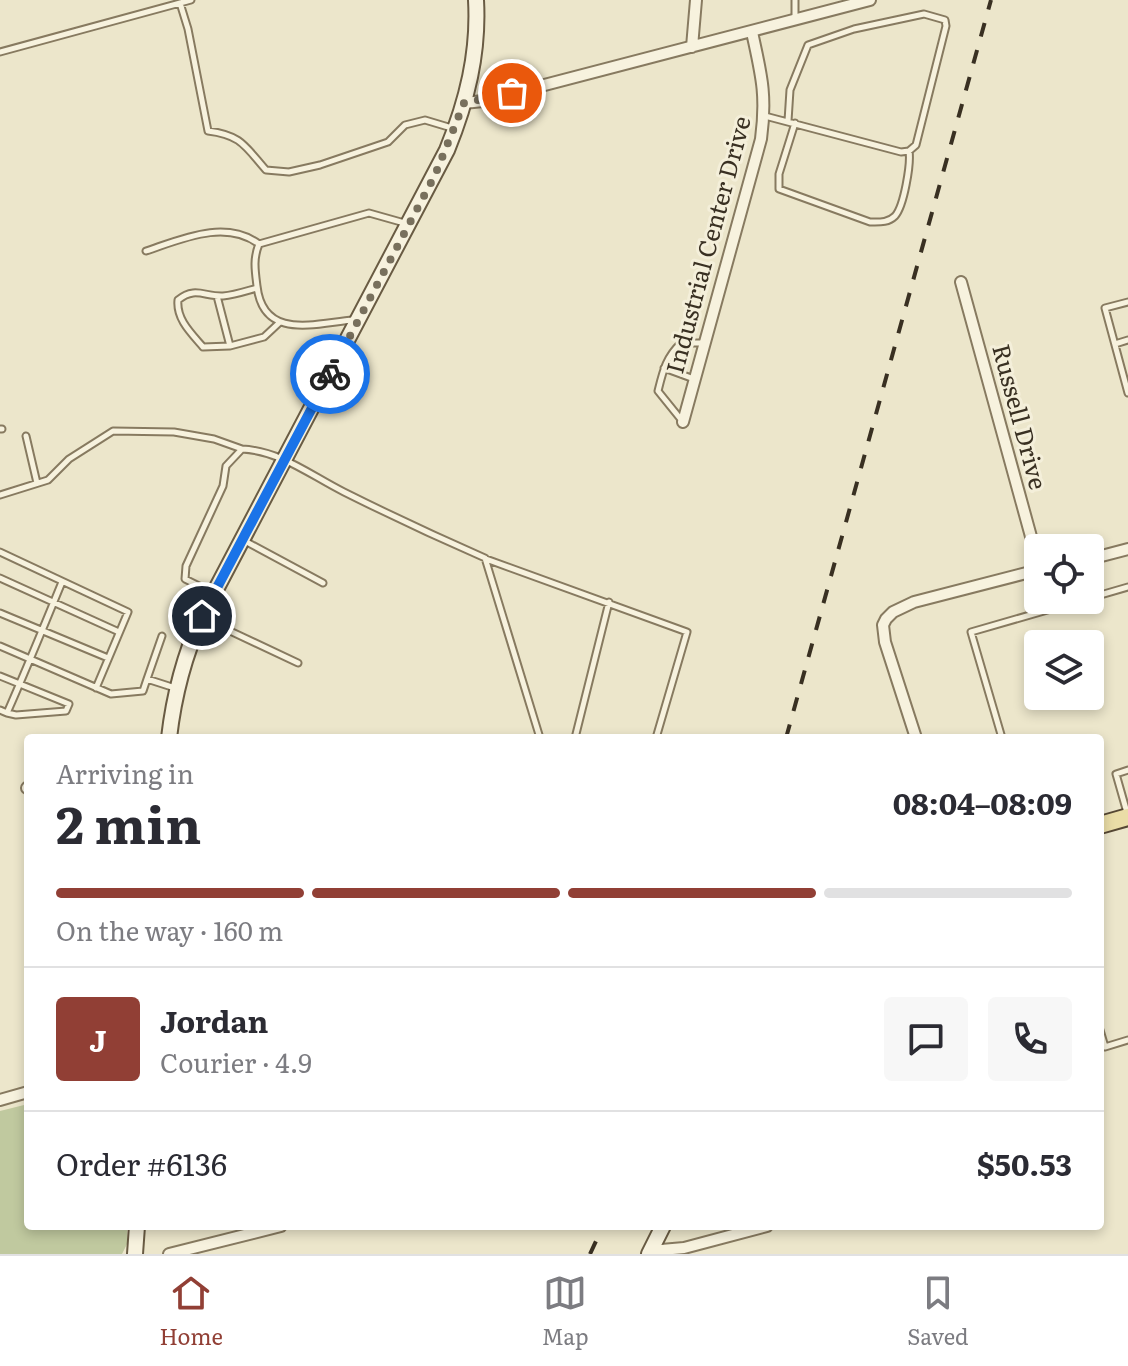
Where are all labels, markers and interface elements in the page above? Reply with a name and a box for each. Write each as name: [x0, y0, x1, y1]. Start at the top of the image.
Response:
pin: [478, 59, 546, 127]
icon: bag: [490, 71, 534, 115]
street label: Industrial Center Drive: [655, 112, 758, 377]
courier: [290, 334, 370, 414]
street label: Russell Drive: [985, 340, 1058, 493]
icon: bike: [308, 352, 352, 396]
map controls: [1024, 534, 1104, 710]
button: locate: [1024, 534, 1104, 614]
pin: [168, 582, 236, 650]
icon: home: [180, 594, 224, 638]
button: layers: [1024, 630, 1104, 710]
text: Arriving in: [56, 753, 194, 792]
text: 08:04–08:09: [893, 780, 1072, 824]
text: 2 min: [56, 783, 201, 860]
text: On the way · 160 m: [56, 910, 283, 949]
button: chat: [884, 997, 968, 1081]
button: phone: [988, 997, 1072, 1081]
text: Jordan: [160, 998, 268, 1042]
text: J: [89, 1017, 107, 1061]
text: Courier · 4.9: [160, 1042, 312, 1081]
text: Order #6136: [56, 1141, 227, 1185]
text: $50.53: [977, 1141, 1072, 1185]
tab: Home: [159, 1271, 223, 1352]
tab: Map: [542, 1271, 589, 1352]
tab: Saved: [907, 1271, 969, 1352]

